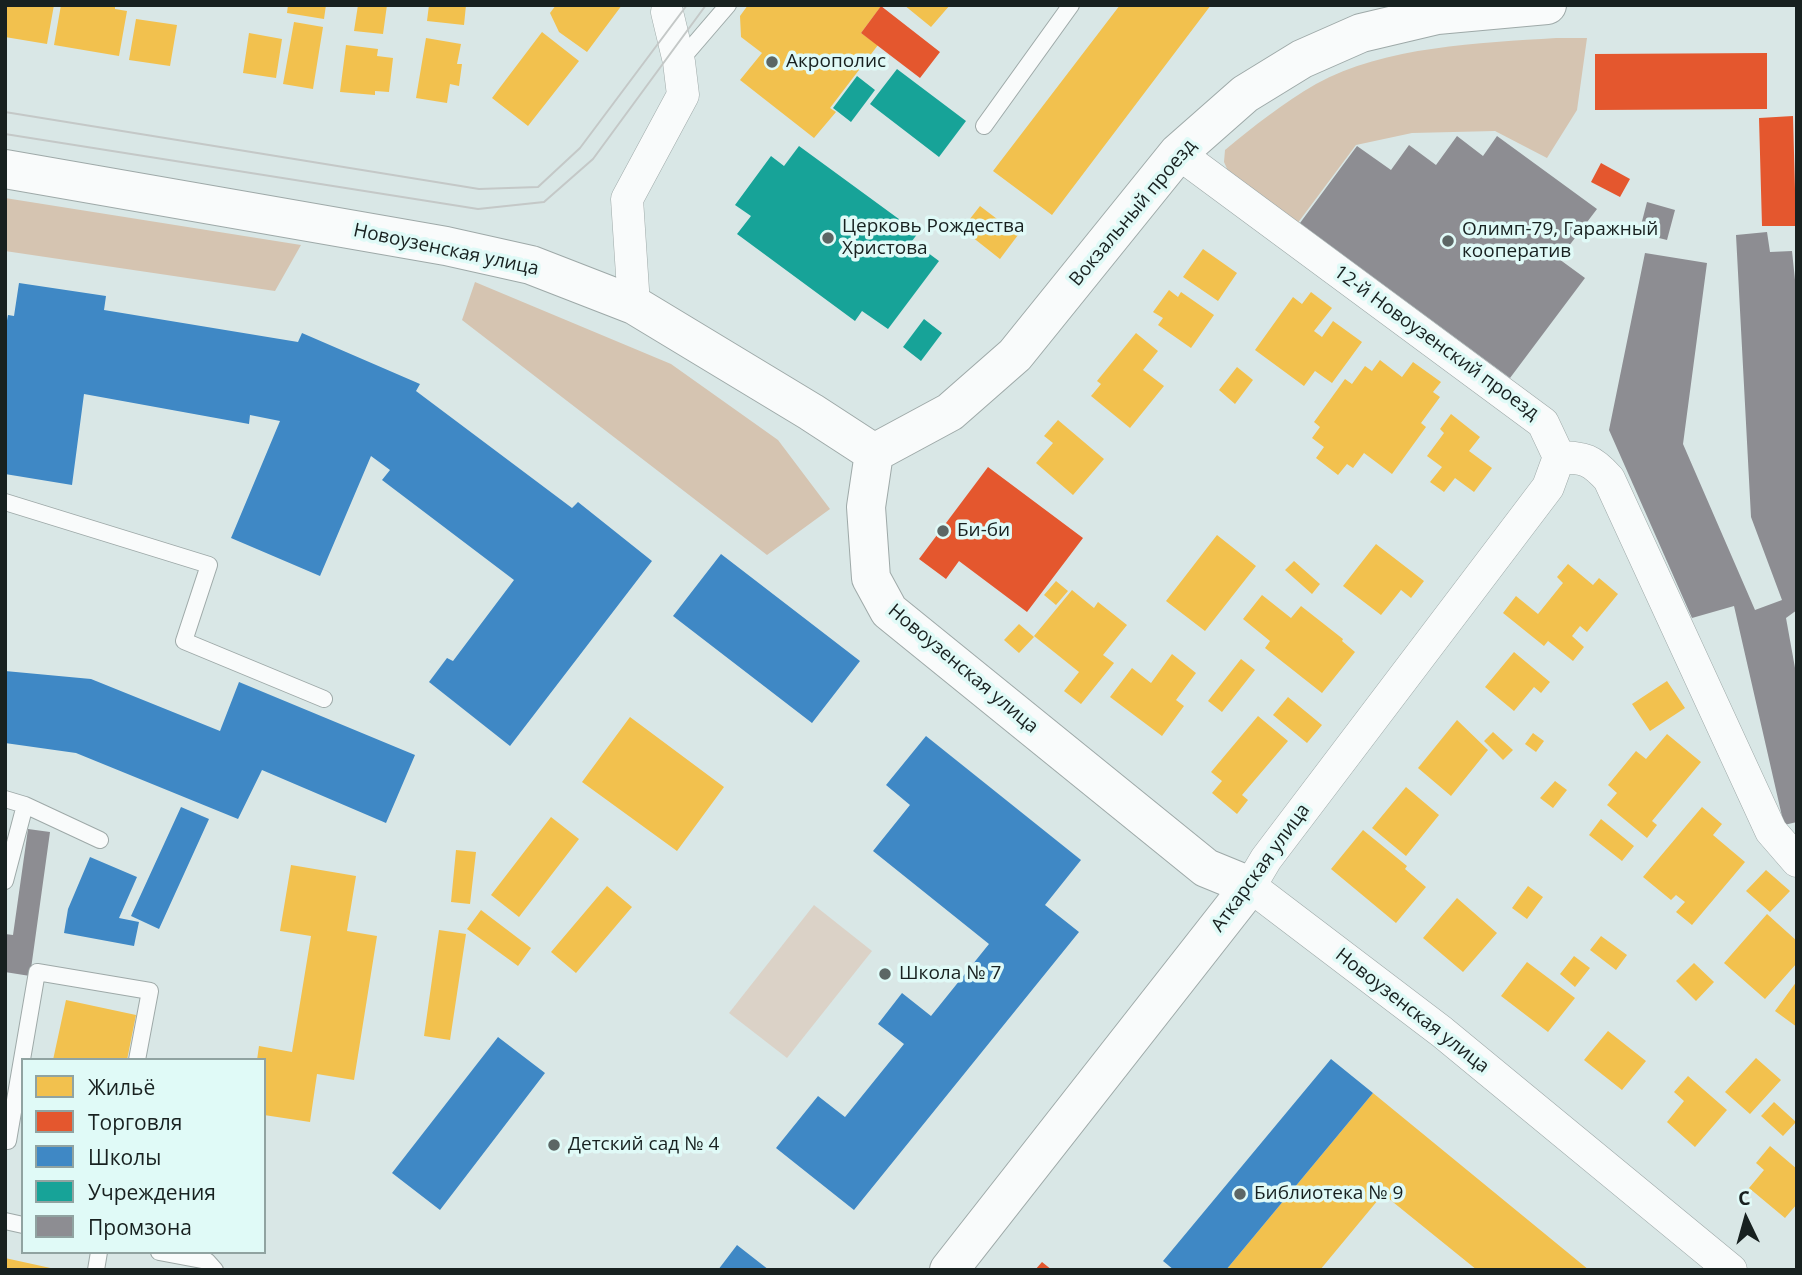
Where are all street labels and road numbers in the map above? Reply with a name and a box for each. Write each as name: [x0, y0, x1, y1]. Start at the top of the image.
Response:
street label: Вокзальный проезд: [1065, 135, 1201, 291]
street label: Новоузенская улица: [351, 219, 541, 281]
street label: 12-й Новоузенский проезд: [1329, 261, 1543, 425]
street label: Новоузенская улица: [883, 600, 1043, 738]
street label: Аткарская улица: [1207, 799, 1315, 937]
street label: Новоузенская улица: [1331, 944, 1493, 1078]

